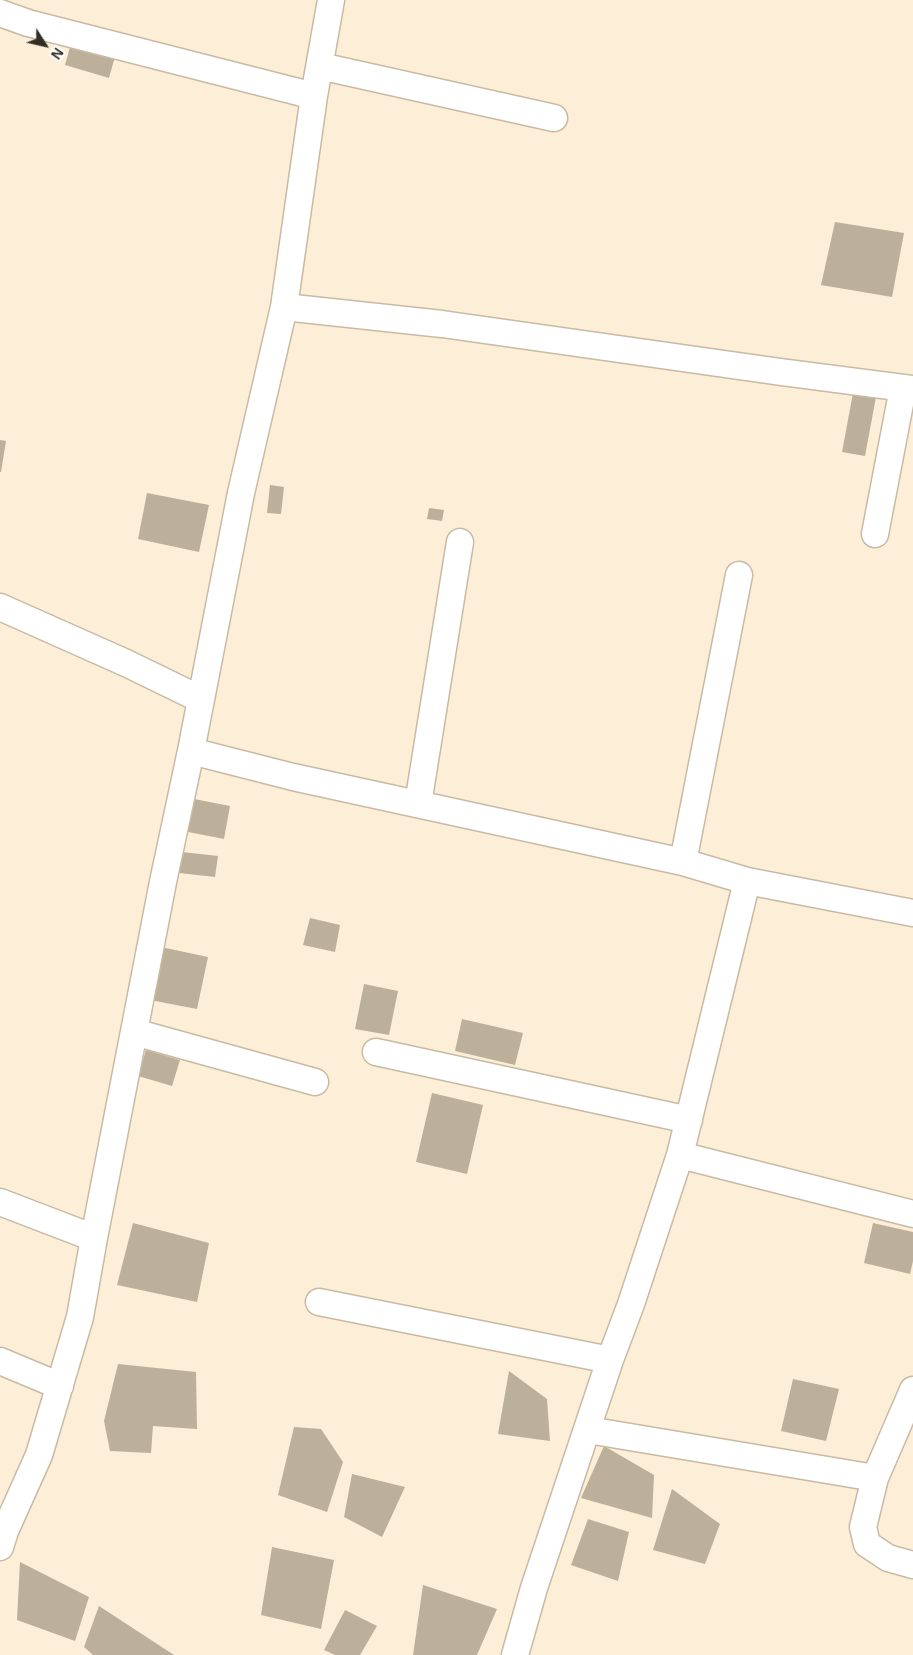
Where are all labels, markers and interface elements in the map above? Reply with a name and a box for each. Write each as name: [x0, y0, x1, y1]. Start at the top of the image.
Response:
north arrow: [20, 20, 70, 70]
text: N: [48, 45, 67, 62]

